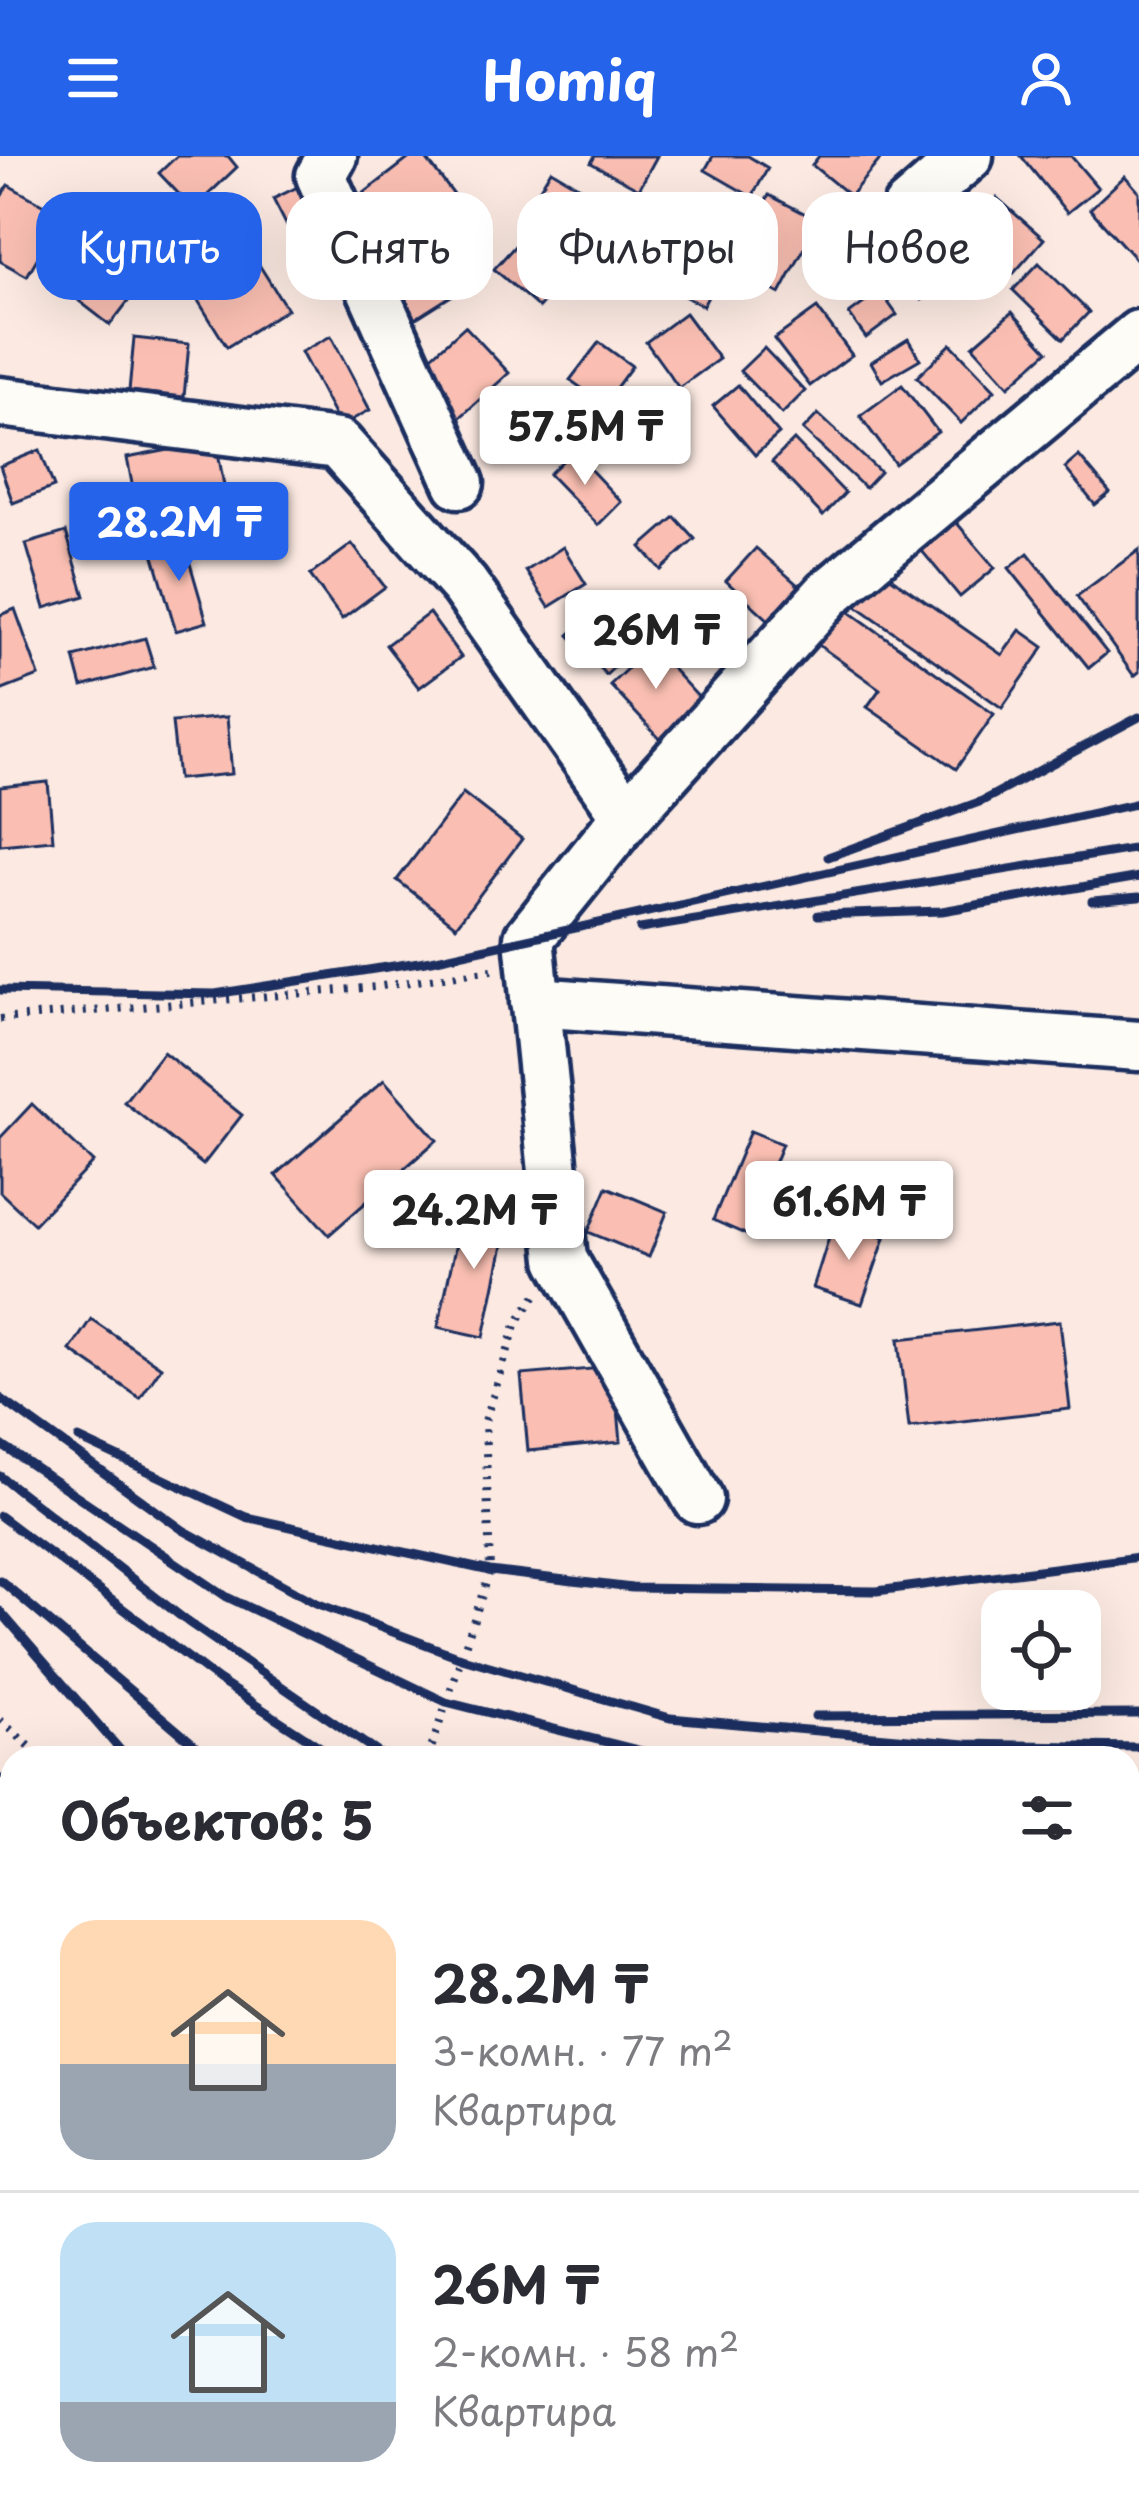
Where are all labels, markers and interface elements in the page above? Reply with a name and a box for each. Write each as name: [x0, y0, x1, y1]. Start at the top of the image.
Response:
text: Homiq: [482, 38, 657, 119]
icon: menu: [60, 45, 126, 111]
icon: person: [1013, 45, 1079, 111]
chip: Купить: [36, 192, 262, 300]
chip: Снять: [286, 192, 493, 300]
chip: Фильтры: [517, 192, 778, 300]
chip: Новое: [802, 192, 1013, 300]
pin: 57.5M ₸: [474, 386, 696, 488]
text: 57.5M ₸: [507, 395, 663, 454]
pin: 28.2M ₸: [68, 482, 290, 584]
text: 28.2M ₸: [96, 491, 262, 550]
pin: 26M ₸: [572, 590, 740, 692]
text: 26M ₸: [592, 599, 720, 658]
pin: 61.6M ₸: [738, 1161, 960, 1263]
pin: 24.2M ₸: [363, 1170, 585, 1272]
text: 61.6M ₸: [772, 1170, 926, 1229]
text: 24.2M ₸: [391, 1179, 557, 1238]
map controls: [981, 1590, 1101, 1710]
button: locate: [981, 1590, 1101, 1710]
text: Объектов: 5: [60, 1780, 374, 1857]
icon: filters: [1014, 1785, 1080, 1851]
text: 28.2M ₸: [432, 1943, 648, 2020]
icon: home: [156, 1968, 300, 2112]
text: 3-комн. · 77 m²: [432, 2020, 733, 2079]
text: Квартира: [432, 2079, 616, 2138]
text: 26M ₸: [432, 2244, 599, 2321]
icon: home: [156, 2270, 300, 2414]
text: 2-комн. · 58 m²: [432, 2321, 739, 2380]
text: Квартира: [432, 2380, 616, 2439]

